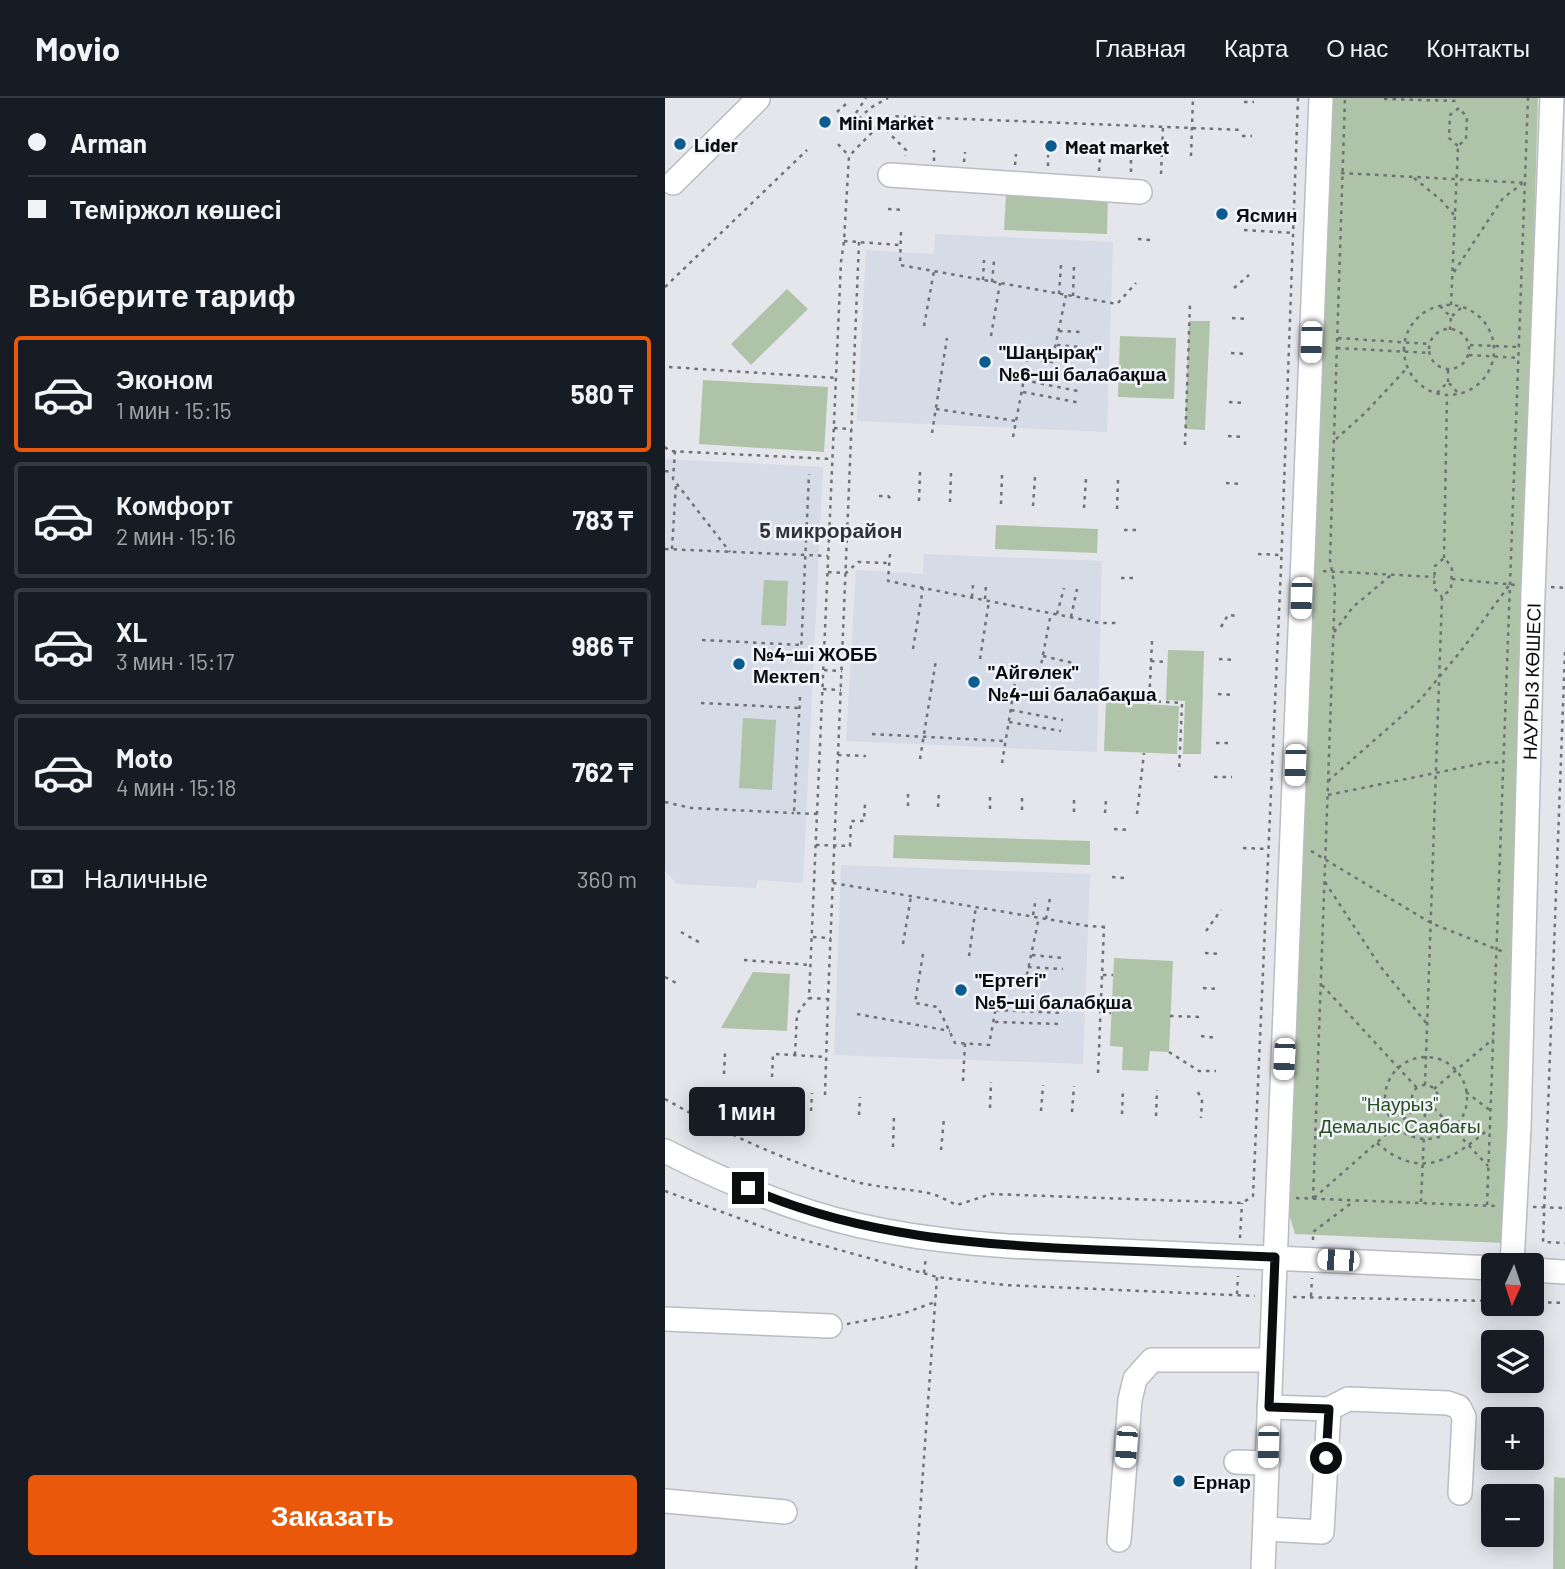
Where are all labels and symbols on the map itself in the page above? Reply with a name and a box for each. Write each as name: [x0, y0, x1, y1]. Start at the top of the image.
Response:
place label: Mini Market: [839, 111, 934, 134]
marker: Mini Market: [817, 114, 833, 130]
place label: Lider: [694, 133, 739, 156]
place label: Meat market: [1065, 135, 1170, 158]
marker: Lider: [672, 136, 688, 152]
marker: Meat market: [1043, 138, 1059, 154]
place label: Ясмин: [1236, 203, 1297, 226]
marker: Ясмин: [1214, 206, 1230, 222]
car: [1300, 321, 1323, 363]
place label: "Шаңырақ" №6-ші балабақша: [999, 340, 1167, 385]
marker: "Шаңырақ" №6-ші балабақша: [977, 354, 993, 370]
district label: 5 микрорайон: [759, 517, 903, 542]
car: [1290, 577, 1313, 619]
street label: НАУРЫЗ КӨШЕСІ: [1517, 602, 1544, 760]
place label: №4-ші ЖОББ Мектеп: [753, 642, 877, 687]
marker: №4-ші ЖОББ Мектеп: [731, 656, 747, 672]
place label: "Айгөлек" №4-ші балабақша: [988, 660, 1157, 705]
marker: "Айгөлек" №4-ші балабақша: [966, 674, 982, 690]
car: [1284, 744, 1307, 786]
place label: "Ертегі" №5-ші балабқша: [975, 968, 1132, 1013]
marker: "Ертегі" №5-ші балабқша: [953, 982, 969, 998]
car: [1273, 1037, 1296, 1081]
callout: 1 мин: [690, 1086, 806, 1136]
park label: "Наурыз" Демалыс Саябағы: [1319, 1092, 1481, 1137]
route end: [732, 1172, 764, 1204]
car: [1317, 1248, 1360, 1272]
north arrow: [1481, 1253, 1543, 1316]
car: [1115, 1425, 1138, 1469]
car: [1258, 1426, 1279, 1468]
route start: [1310, 1442, 1342, 1474]
place label: Ернар: [1193, 1470, 1251, 1493]
marker: Ернар: [1171, 1473, 1187, 1489]

